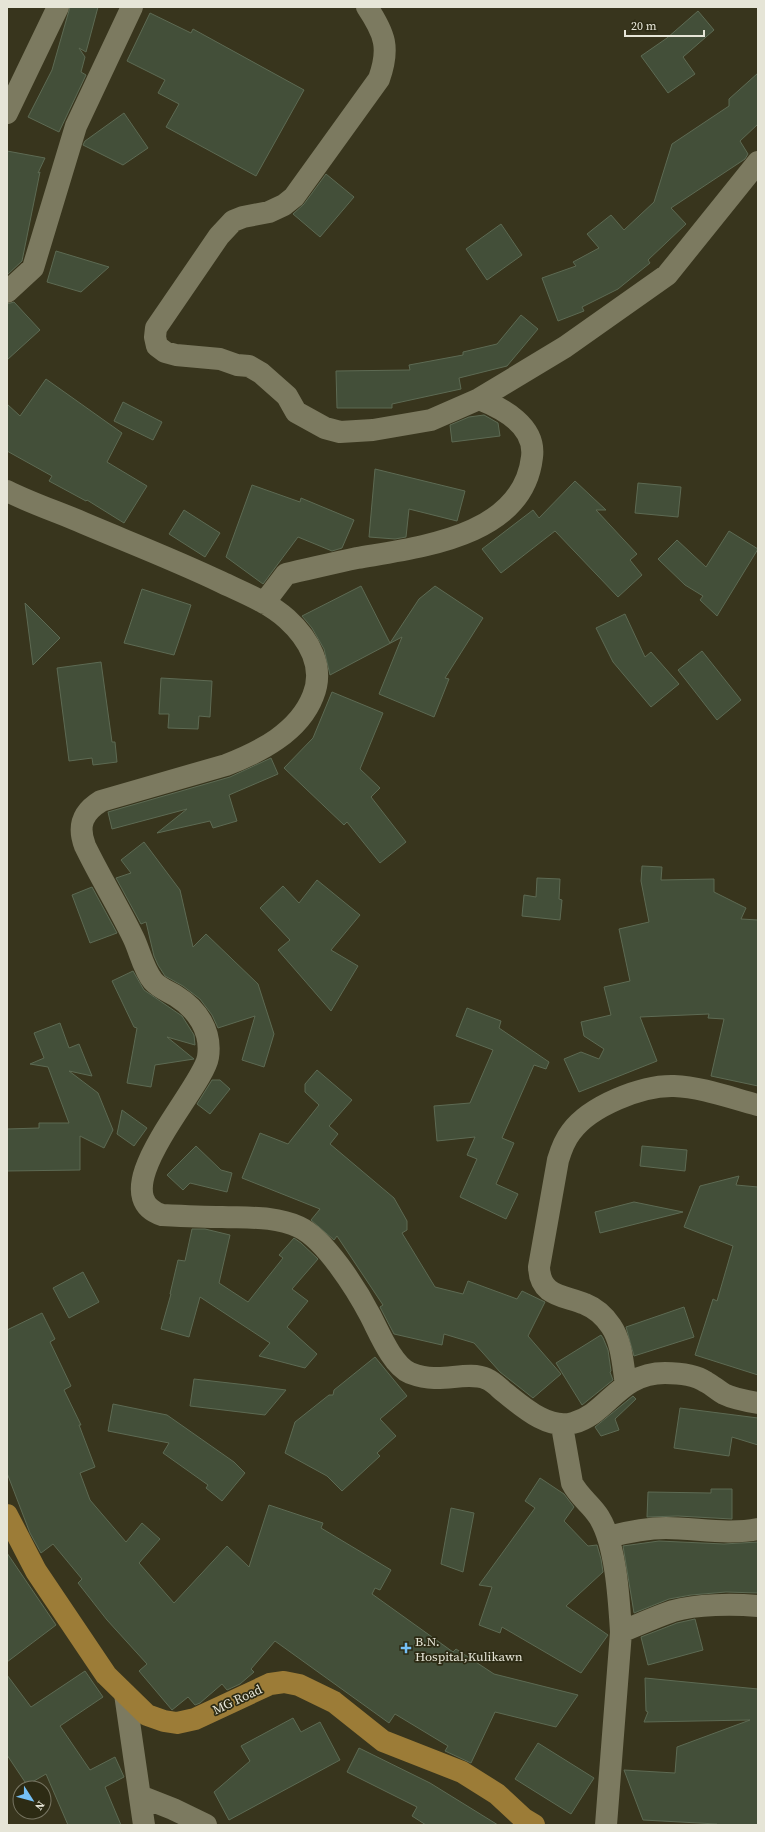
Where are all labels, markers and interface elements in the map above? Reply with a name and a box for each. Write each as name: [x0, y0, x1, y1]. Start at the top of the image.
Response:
scale bar: [625, 12, 704, 38]
text: 20 m: [631, 18, 657, 34]
place label: B.N. Hospital,Kulikawn: [415, 1633, 523, 1665]
marker: B.N. Hospital,Kulikawn: [400, 1642, 412, 1654]
street label: MG Road: [210, 1680, 265, 1718]
north arrow: [12, 1780, 52, 1820]
text: N: [31, 1798, 48, 1813]

